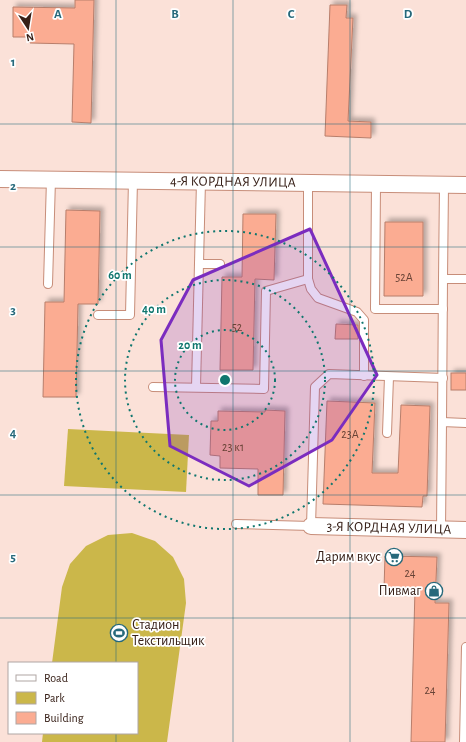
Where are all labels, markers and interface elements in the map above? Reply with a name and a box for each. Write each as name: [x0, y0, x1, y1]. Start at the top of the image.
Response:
north arrow: [8, 8, 48, 48]
text: A: [54, 8, 62, 21]
text: B: [171, 8, 179, 21]
text: C: [288, 8, 295, 21]
text: D: [404, 8, 413, 21]
text: N: [25, 31, 35, 43]
text: 1: [11, 56, 15, 69]
street label: 4-Я КОРДНАЯ УЛИЦА: [170, 174, 296, 190]
text: 2: [10, 180, 16, 193]
text: 60 m: [108, 269, 132, 281]
house number: 52А: [395, 271, 413, 283]
text: 40 m: [142, 303, 166, 315]
text: 3: [10, 304, 16, 317]
house number: 52: [232, 321, 243, 333]
text: 20 m: [178, 339, 202, 351]
centre of rings: [218, 373, 232, 387]
text: 4: [10, 427, 17, 440]
house number: 23А: [341, 428, 359, 440]
house number: 23 к1: [222, 441, 244, 453]
street label: 3-Я КОРДНАЯ УЛИЦА: [326, 519, 452, 537]
supermarket icon: Дарим вкус: [384, 547, 404, 567]
place label: Дарим вкус: [316, 550, 381, 564]
text: 5: [10, 551, 16, 564]
house number: 24: [404, 567, 416, 579]
shop icon: Пивмаг: [424, 581, 444, 601]
place label: Пивмаг: [379, 584, 421, 598]
place label: Стадион Текстильщик: [132, 618, 205, 648]
sports icon: Стадион Текстильщик: [109, 623, 129, 643]
legend: [8, 662, 138, 734]
text: Road: [44, 672, 68, 684]
house number: 24: [424, 684, 436, 696]
text: Park: [44, 692, 65, 704]
text: Building: [44, 712, 84, 724]

